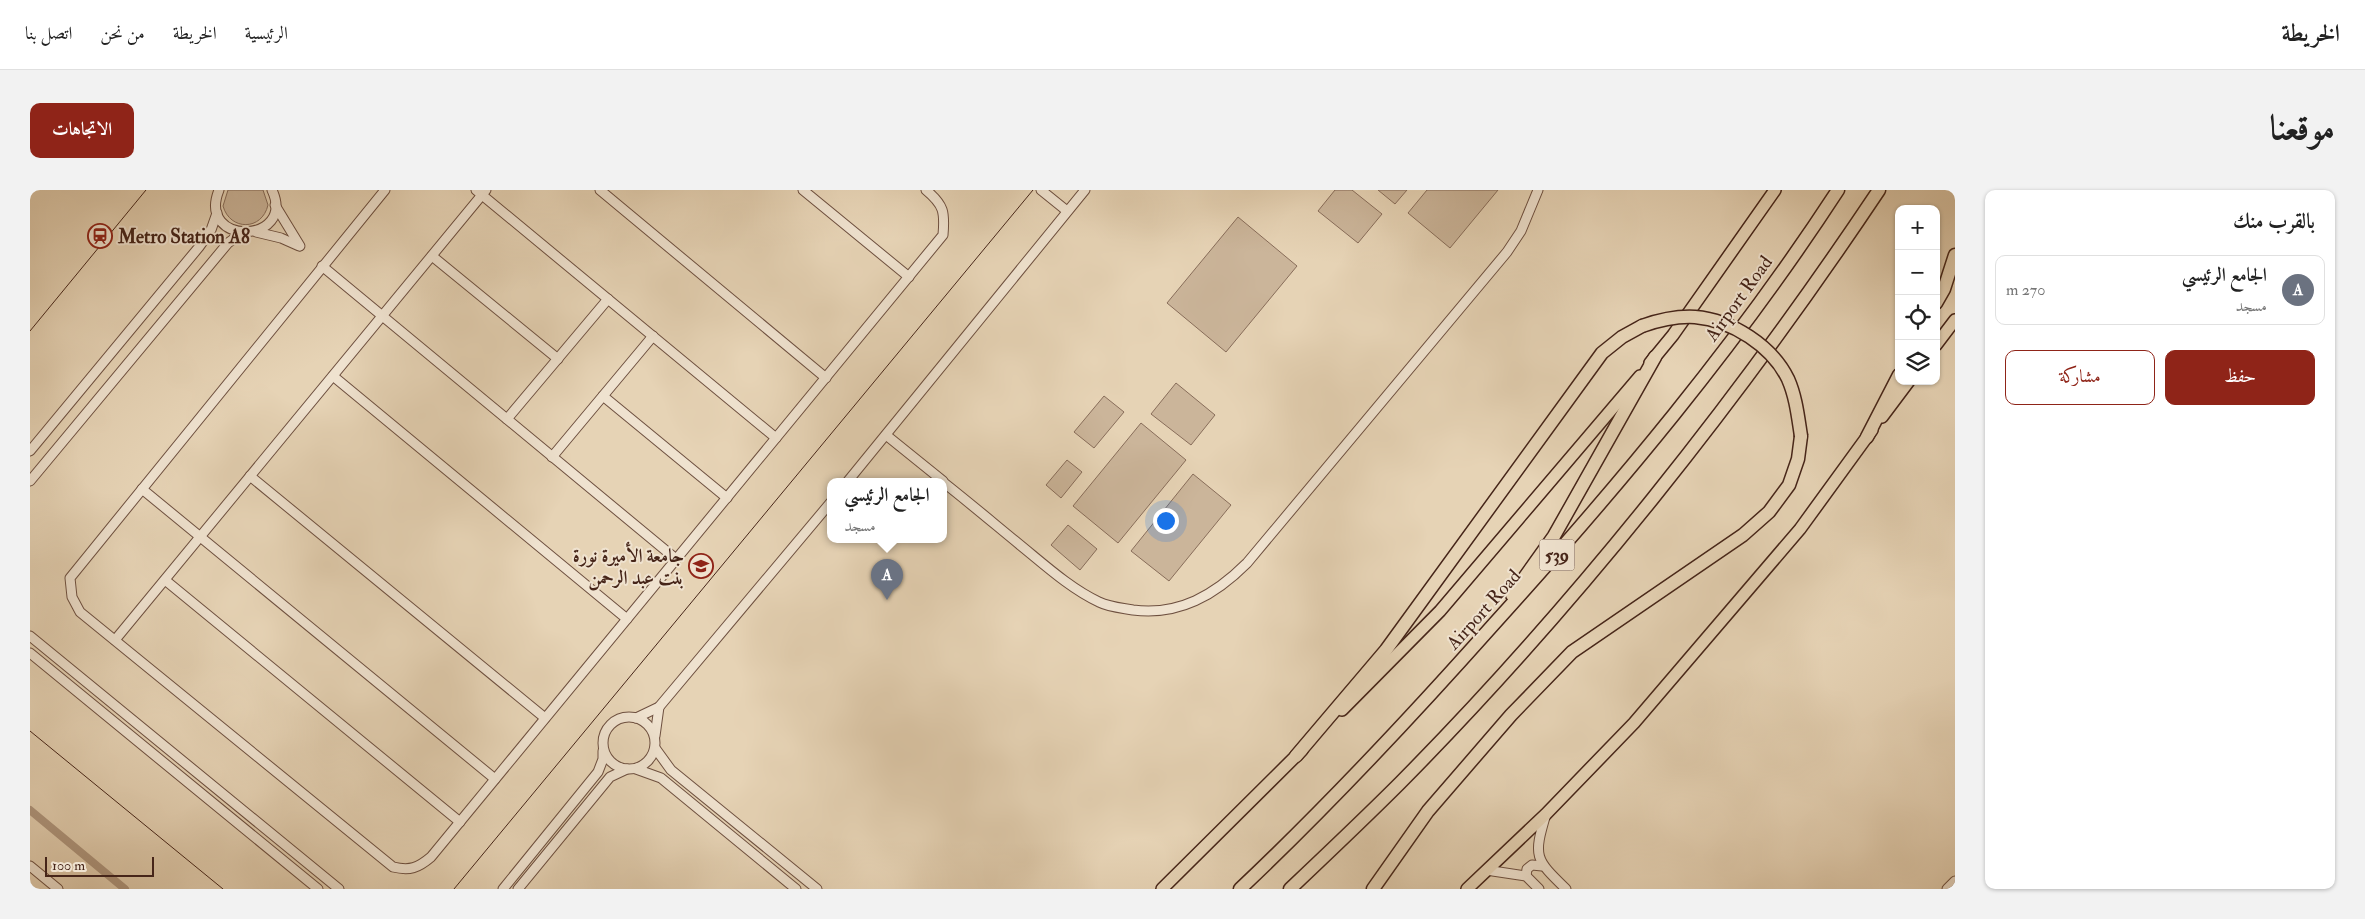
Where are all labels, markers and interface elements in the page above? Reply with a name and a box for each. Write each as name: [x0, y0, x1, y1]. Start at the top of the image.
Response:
text: الخريطة: [2282, 18, 2340, 49]
text: اتصل بنا: [25, 22, 72, 45]
text: من نحن: [100, 22, 145, 45]
text: الخريطة: [173, 22, 217, 45]
text: الرئيسية: [245, 22, 288, 45]
button: الاتجاهات: [30, 103, 134, 158]
text: موقعنا: [2270, 106, 2335, 150]
map controls: [1895, 205, 1940, 385]
button: +: [1895, 205, 1940, 250]
text: بالقرب منك: [2233, 208, 2315, 235]
station icon: Metro Station A8: [87, 223, 113, 249]
place label: Metro Station A8: [117, 225, 250, 249]
button: −: [1895, 250, 1940, 295]
street label: Airport Road: [1699, 251, 1779, 347]
text: الجامع الرئيسي: [2182, 263, 2267, 287]
text: 270 m: [2006, 280, 2045, 300]
text: A: [2293, 280, 2303, 300]
button: locate: [1895, 295, 1940, 340]
text: مسجد: [2236, 296, 2267, 316]
button: layers: [1895, 340, 1940, 385]
button: مشاركة: [2005, 350, 2155, 405]
button: حفظ: [2165, 350, 2315, 405]
popup: [827, 478, 947, 543]
text: الجامع الرئيسي: [844, 483, 930, 507]
your location: [1153, 508, 1179, 534]
text: مسجد: [844, 516, 876, 536]
road number: 539: [1540, 540, 1574, 570]
place label: جامعة الأميرة نورة بنت عبد الرحمن: [573, 541, 684, 591]
school or university icon: جامعة الأميرة نورة بنت عبد الرحمن: [688, 553, 714, 579]
pin: A: [871, 559, 903, 600]
street label: Airport Road: [1441, 564, 1527, 656]
scale bar: [45, 854, 154, 877]
text: 100 m: [52, 857, 85, 874]

